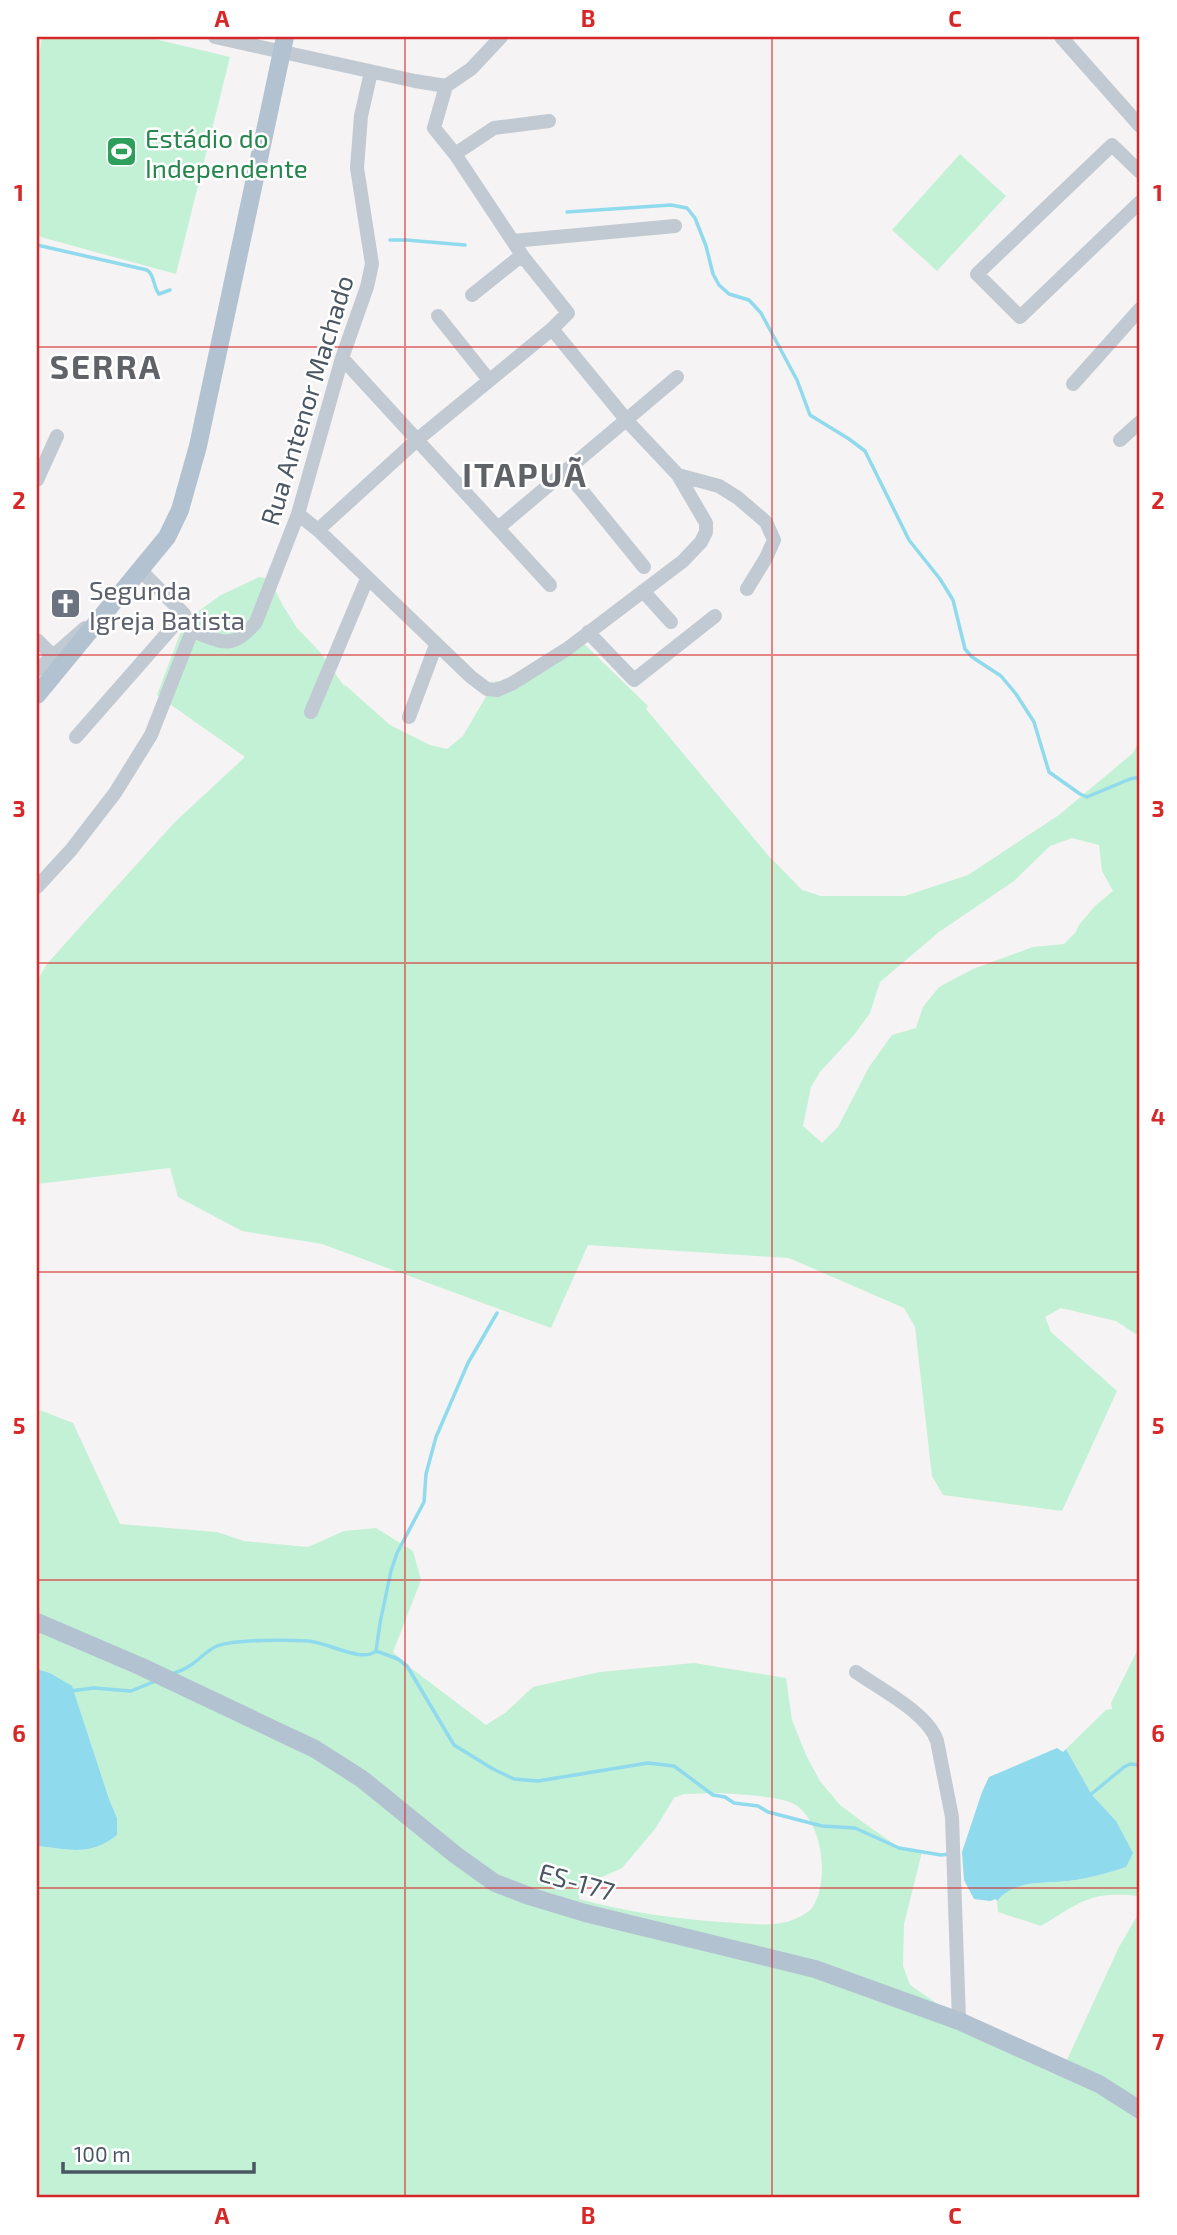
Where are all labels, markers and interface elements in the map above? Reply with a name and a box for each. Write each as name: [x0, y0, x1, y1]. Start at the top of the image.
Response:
text: A: [214, 4, 230, 32]
text: B: [581, 4, 595, 32]
text: C: [948, 4, 962, 32]
place label: Estádio do Independente: [145, 122, 308, 183]
sports icon: Estádio do Independente: [105, 135, 139, 169]
text: 1: [14, 178, 24, 206]
text: 1: [1153, 178, 1163, 206]
street label: Rua Antenor Machado: [253, 271, 359, 529]
district label: SERRA: [50, 346, 162, 386]
district label: ITAPUÃ: [462, 454, 588, 494]
text: 2: [12, 486, 26, 514]
text: 2: [1151, 486, 1165, 514]
place label: Segunda Igreja Batista: [89, 574, 245, 635]
church icon: Segunda Igreja Batista: [49, 587, 83, 621]
text: 3: [12, 794, 26, 822]
text: 3: [1151, 794, 1165, 822]
text: 4: [12, 1102, 26, 1130]
text: 4: [1151, 1102, 1165, 1130]
text: 5: [13, 1411, 25, 1439]
text: 5: [1152, 1411, 1164, 1439]
text: 6: [12, 1719, 26, 1747]
text: 6: [1151, 1719, 1165, 1747]
street label: ES-177: [536, 1855, 618, 1907]
text: 7: [13, 2027, 25, 2055]
text: 7: [1152, 2027, 1164, 2055]
scale bar: [63, 2130, 254, 2174]
text: 100 m: [74, 2141, 131, 2166]
text: A: [214, 2201, 230, 2229]
text: B: [581, 2201, 595, 2229]
text: C: [948, 2201, 962, 2229]

